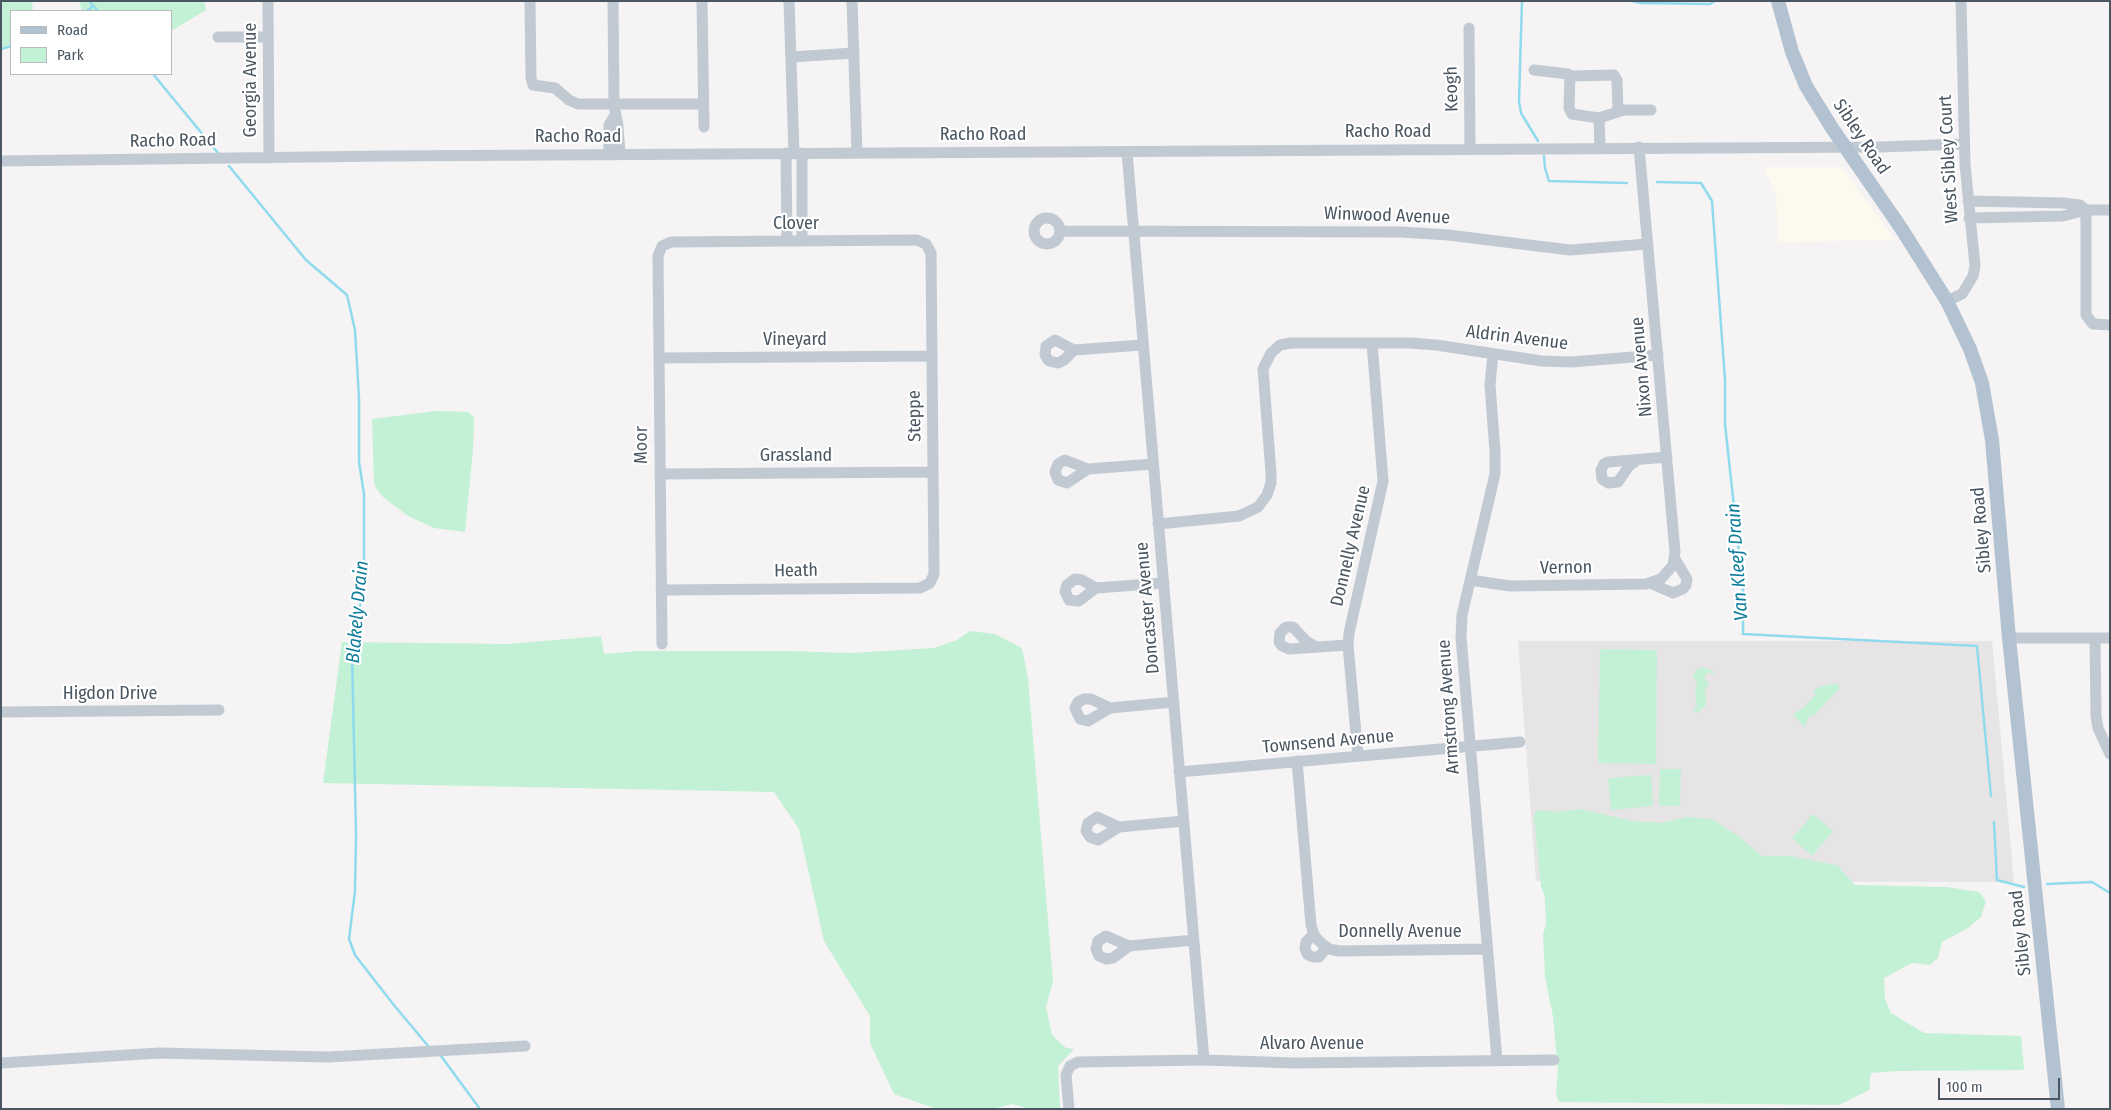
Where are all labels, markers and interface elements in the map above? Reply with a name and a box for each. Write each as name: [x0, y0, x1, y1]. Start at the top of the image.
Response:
legend: [10, 10, 172, 75]
text: Road: [57, 21, 88, 39]
street label: Georgia Avenue: [240, 23, 262, 137]
text: Park: [57, 46, 84, 64]
street label: Keogh: [1441, 66, 1463, 112]
street label: West Sibley Court: [1935, 94, 1963, 224]
street label: Sibley Road: [1828, 95, 1894, 179]
street label: Racho Road: [1345, 121, 1431, 143]
street label: Racho Road: [940, 124, 1026, 146]
street label: Racho Road: [535, 126, 621, 148]
street label: Racho Road: [129, 129, 217, 153]
street label: Winwood Avenue: [1324, 203, 1450, 229]
street label: Clover: [773, 213, 819, 235]
street label: Nixon Avenue: [1627, 316, 1657, 418]
street label: Aldrin Avenue: [1465, 321, 1569, 355]
street label: Vineyard: [763, 329, 827, 351]
street label: Steppe: [904, 390, 926, 442]
street label: Moor: [631, 426, 653, 464]
street label: Grassland: [760, 445, 832, 467]
street label: Donnelly Avenue: [1327, 483, 1375, 609]
street label: Sibley Road: [1967, 486, 1997, 574]
water label: Van Kleef Drain: [1723, 502, 1753, 622]
street label: Doncaster Avenue: [1131, 541, 1165, 675]
street label: Vernon: [1540, 557, 1592, 579]
water label: Blakely Drain: [342, 560, 374, 664]
street label: Heath: [774, 560, 818, 582]
street label: Armstrong Avenue: [1434, 639, 1464, 775]
street label: Higdon Drive: [63, 683, 157, 705]
street label: Townsend Avenue: [1261, 725, 1395, 759]
street label: Sibley Road: [2006, 889, 2036, 977]
street label: Donnelly Avenue: [1338, 921, 1462, 943]
street label: Alvaro Avenue: [1260, 1033, 1364, 1055]
scale bar: [1941, 1068, 2064, 1100]
text: 100 m: [1946, 1078, 1983, 1096]

